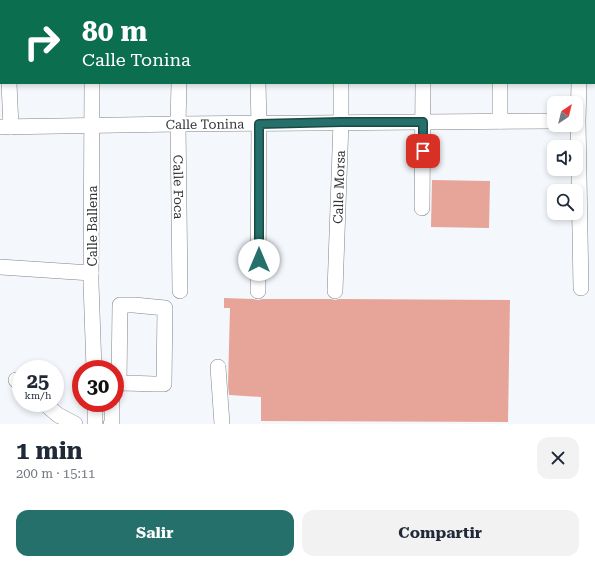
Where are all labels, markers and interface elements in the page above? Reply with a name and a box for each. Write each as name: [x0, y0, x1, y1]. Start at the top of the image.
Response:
text: 80 m: [82, 15, 147, 48]
icon: right: [16, 16, 68, 68]
text: Calle Tonina: [82, 49, 191, 70]
north arrow: [547, 96, 583, 132]
map controls: [547, 96, 583, 220]
street label: Calle Tonina: [165, 116, 244, 132]
pin: [406, 134, 440, 168]
icon: arrive: [412, 140, 434, 162]
button: sound: [547, 140, 583, 176]
street label: Calle Morsa: [330, 150, 347, 224]
street label: Calle Foca: [171, 155, 187, 219]
button: search: [547, 184, 583, 220]
street label: Calle Ballena: [85, 185, 100, 267]
position arrow: [238, 239, 280, 281]
speed limit sign: 30: [72, 360, 124, 412]
text: 25: [27, 369, 49, 393]
text: km/h: [25, 390, 51, 401]
text: 1 min: [16, 437, 83, 465]
button: close: [537, 437, 579, 479]
text: 200 m · 15:11: [16, 466, 95, 481]
button: Salir: [16, 510, 294, 556]
button: Compartir: [302, 510, 579, 556]

